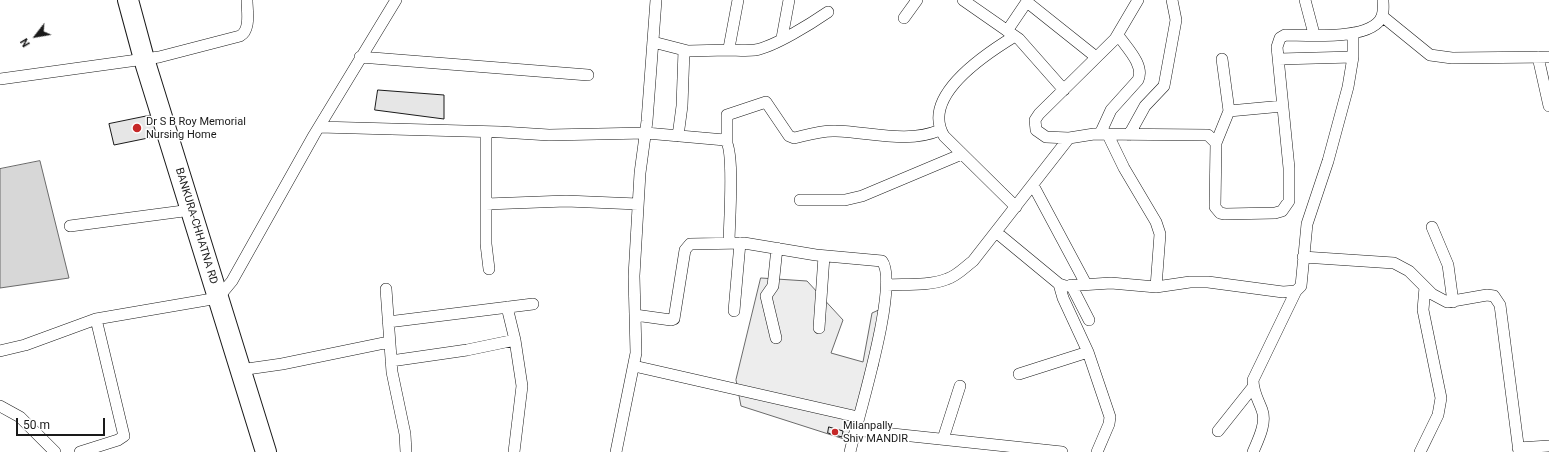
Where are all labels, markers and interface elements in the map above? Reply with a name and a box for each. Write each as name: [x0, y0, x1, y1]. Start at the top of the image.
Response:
north arrow: [16, 16, 56, 56]
text: N: [18, 36, 33, 49]
place label: Dr S B Roy Memorial Nursing Home: [146, 115, 246, 141]
marker: Dr S B Roy Memorial Nursing Home: [131, 122, 143, 134]
street label: BANKURA-CHHATNA RD: [172, 166, 220, 286]
scale bar: [18, 410, 107, 436]
text: 50 m: [23, 418, 50, 432]
place label: Milanpally Shiv MANDIR: [843, 419, 908, 445]
marker: Milanpally Shiv MANDIR: [830, 427, 840, 437]

